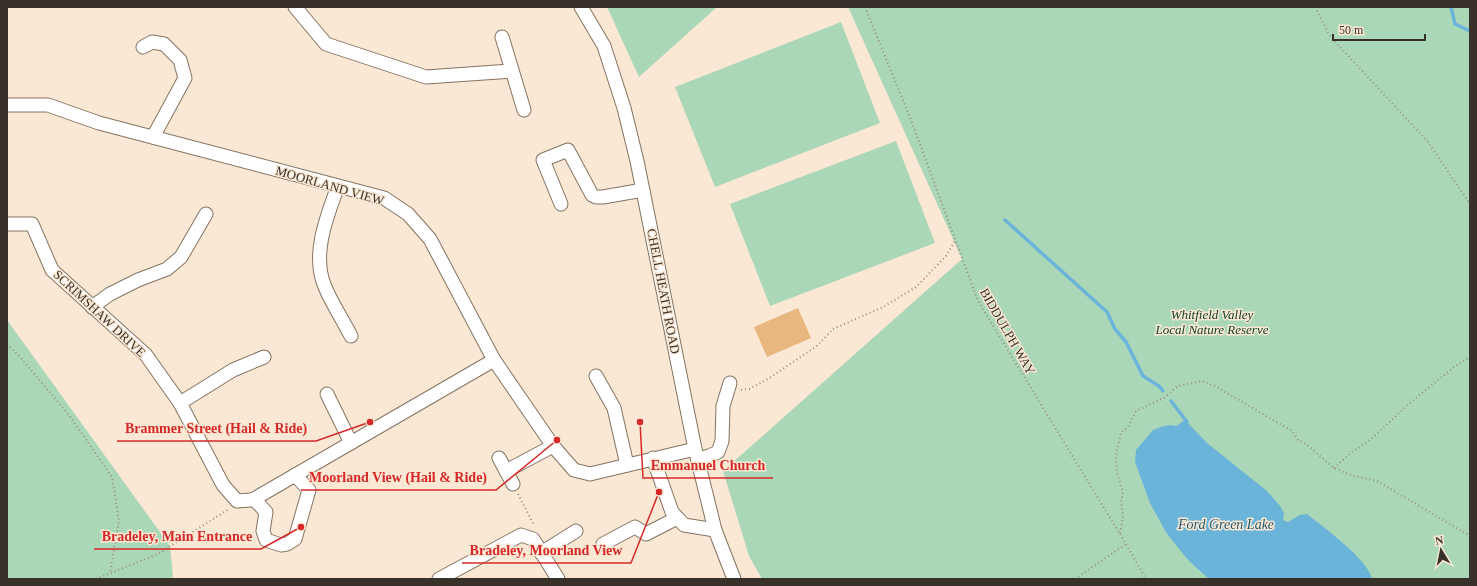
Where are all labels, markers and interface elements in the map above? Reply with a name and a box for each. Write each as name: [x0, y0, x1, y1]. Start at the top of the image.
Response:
scale bar: [1333, 16, 1425, 42]
text: 50 m: [1339, 23, 1364, 37]
street label: MOORLAND VIEW: [274, 163, 386, 208]
street label: CHELL HEATH ROAD: [644, 227, 683, 355]
street label: SCRIMSHAW DRIVE: [51, 267, 149, 360]
street label: BIDDULPH WAY: [977, 285, 1039, 378]
park label: Whitfield Valley Local Nature Reserve: [1155, 307, 1269, 337]
callout: Brammer Street (Hail & Ride): [117, 415, 316, 441]
text: Brammer Street (Hail & Ride): [125, 421, 307, 437]
callout: Emmanuel Church: [643, 452, 773, 478]
text: Emmanuel Church: [651, 458, 765, 473]
callout: Moorland View (Hail & Ride): [301, 464, 496, 490]
text: Moorland View (Hail & Ride): [309, 470, 487, 486]
water label: Ford Green Lake: [1177, 517, 1274, 532]
callout: Bradeley, Main Entrance: [94, 523, 261, 549]
text: Bradeley, Main Entrance: [102, 529, 252, 544]
north arrow: [1421, 530, 1461, 570]
text: N: [1434, 534, 1444, 547]
callout: Bradeley, Moorland View: [462, 537, 631, 563]
text: Bradeley, Moorland View: [470, 543, 623, 558]

